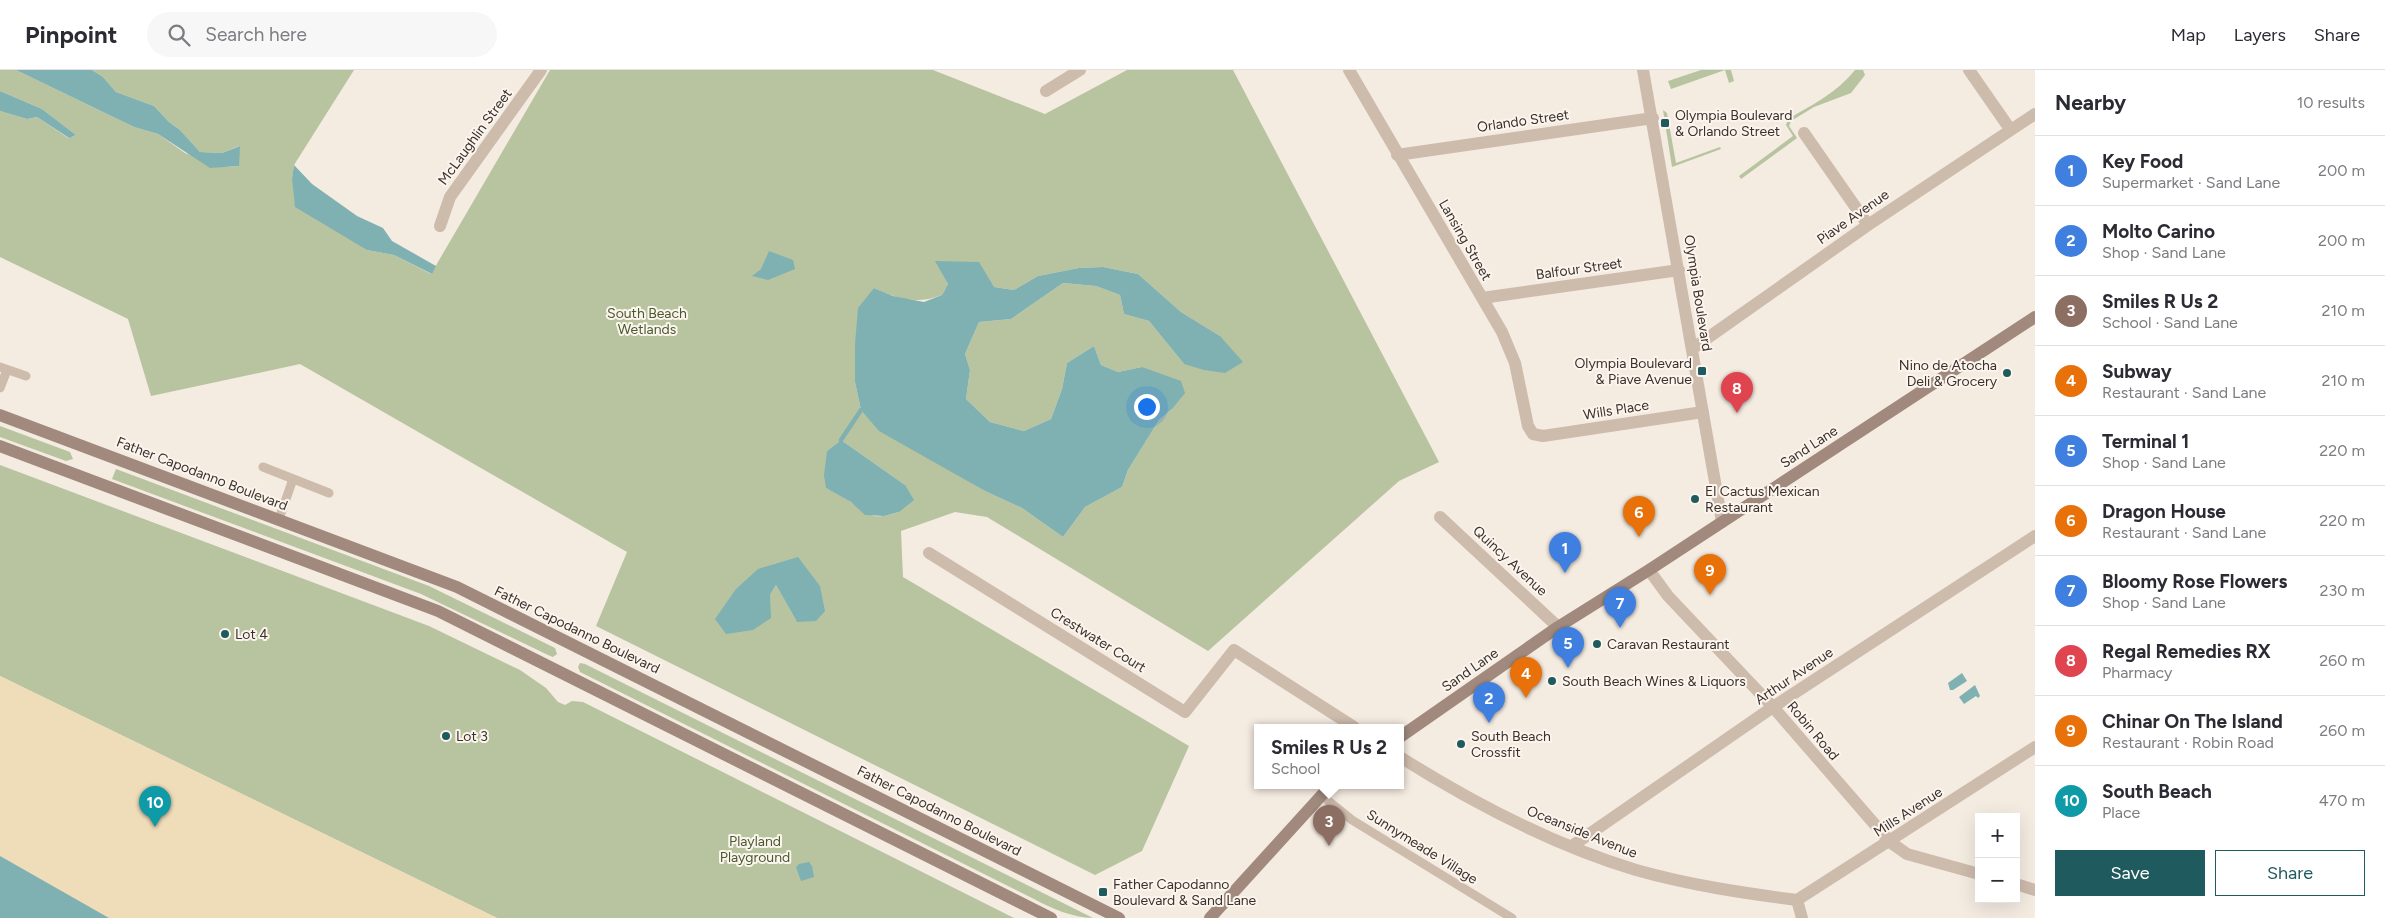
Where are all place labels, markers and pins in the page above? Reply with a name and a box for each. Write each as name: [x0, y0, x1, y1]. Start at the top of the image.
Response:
place label: Olympia Boulevard & Orlando Street: [1675, 107, 1793, 140]
marker: Olympia Boulevard & Orlando Street: [1659, 117, 1671, 129]
place label: Olympia Boulevard & Piave Avenue: [1574, 355, 1692, 388]
place label: Nino de Atocha Deli & Grocery: [1899, 357, 1998, 390]
marker: Olympia Boulevard & Piave Avenue: [1696, 365, 1708, 377]
marker: Nino de Atocha Deli & Grocery: [2001, 367, 2013, 379]
pin: 8: [1721, 372, 1753, 413]
place label: El Cactus Mexican Restaurant: [1705, 483, 1820, 516]
marker: El Cactus Mexican Restaurant: [1689, 493, 1701, 505]
pin: 6: [1623, 496, 1655, 537]
pin: 1: [1549, 532, 1581, 573]
pin: 9: [1694, 554, 1726, 595]
pin: 7: [1604, 587, 1636, 628]
place label: Lot 4: [235, 626, 268, 643]
pin: 5: [1552, 627, 1584, 668]
marker: Lot 4: [219, 628, 231, 640]
place label: Caravan Restaurant: [1607, 636, 1730, 653]
marker: Caravan Restaurant: [1591, 638, 1603, 650]
pin: 4: [1510, 657, 1542, 698]
place label: South Beach Wines & Liquors: [1562, 673, 1746, 690]
marker: South Beach Wines & Liquors: [1546, 675, 1558, 687]
pin: 2: [1473, 682, 1505, 723]
place label: Lot 3: [456, 728, 488, 745]
place label: South Beach Crossfit: [1471, 728, 1551, 761]
marker: Lot 3: [440, 730, 452, 742]
marker: South Beach Crossfit: [1455, 738, 1467, 750]
pin: 10: [139, 786, 171, 827]
pin: 3: [1313, 805, 1345, 846]
place label: Father Capodanno Boulevard & Sand Lane: [1113, 876, 1257, 909]
marker: Father Capodanno Boulevard & Sand Lane: [1097, 886, 1109, 898]

